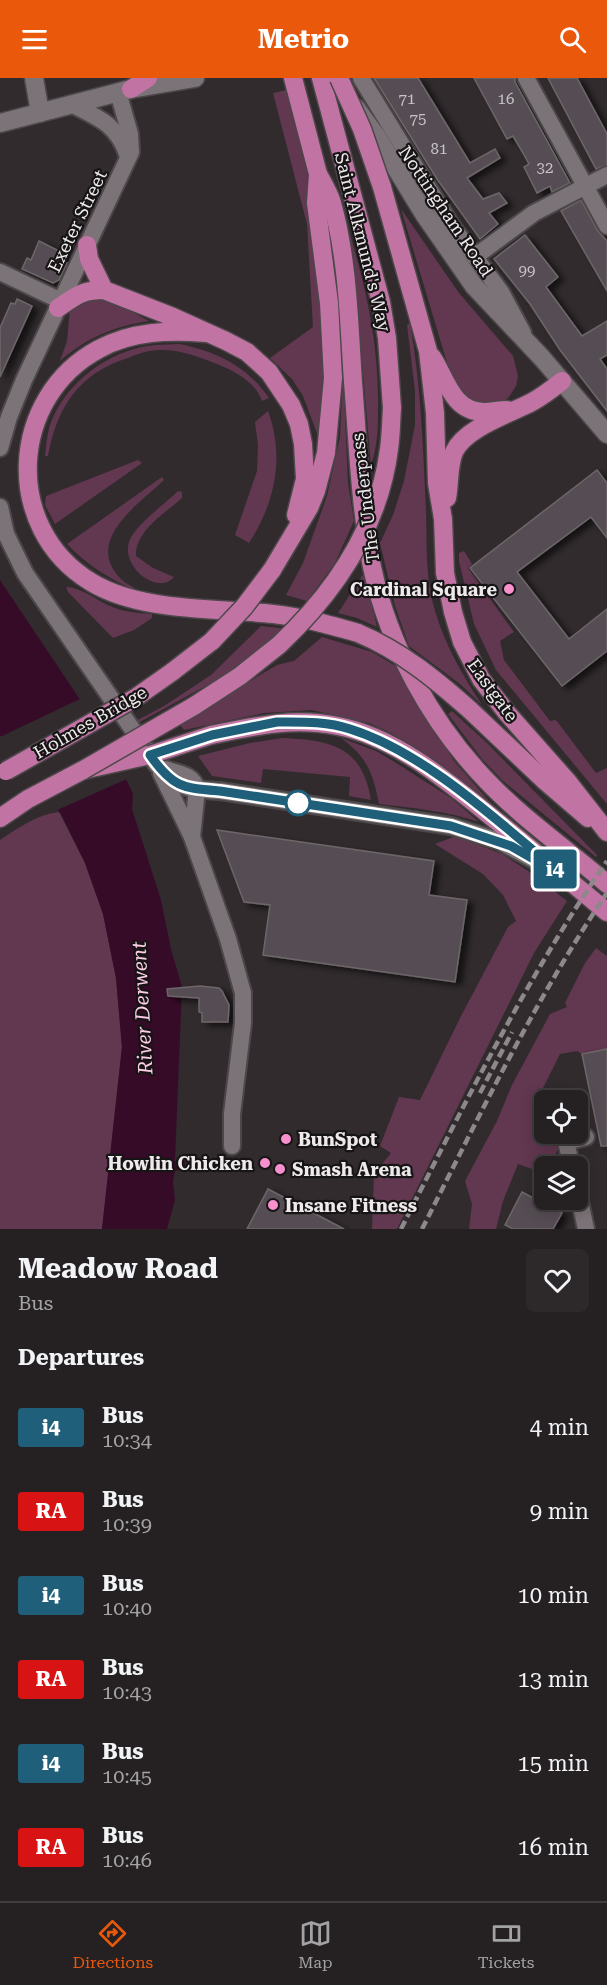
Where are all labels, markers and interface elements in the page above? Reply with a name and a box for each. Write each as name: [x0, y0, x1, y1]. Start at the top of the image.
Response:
icon: menu: [18, 23, 51, 56]
text: Metrio: [258, 23, 349, 55]
icon: search: [556, 23, 589, 56]
house number: 71: [399, 90, 415, 108]
house number: 16: [498, 90, 514, 108]
house number: 75: [410, 110, 426, 128]
house number: 81: [431, 140, 447, 158]
street label: Nottingham Road: [395, 142, 498, 281]
street label: Saint Alkmund's Way: [331, 150, 396, 334]
house number: 32: [537, 159, 553, 177]
street label: Exeter Street: [43, 166, 111, 276]
house number: 99: [519, 262, 535, 280]
street label: The Underpass: [347, 432, 383, 564]
place label: Cardinal Square: [350, 579, 497, 600]
marker: Cardinal Square: [502, 582, 516, 596]
street label: Eastgate: [463, 654, 523, 726]
street label: Holmes Bridge: [30, 681, 150, 763]
unlabelled marker: [285, 790, 311, 816]
line badge: i4: [528, 850, 582, 888]
text: i4: [546, 857, 564, 881]
water label: River Derwent: [127, 940, 158, 1076]
map controls: [534, 1090, 588, 1210]
button: locate: [534, 1090, 588, 1144]
place label: BunSpot: [298, 1129, 377, 1150]
marker: BunSpot: [279, 1132, 293, 1146]
place label: Howlin Chicken: [108, 1153, 253, 1174]
marker: Howlin Chicken: [258, 1156, 272, 1170]
button: layers: [534, 1156, 588, 1210]
place label: Smash Arena: [292, 1159, 412, 1180]
marker: Smash Arena: [273, 1162, 287, 1176]
place label: Insane Fitness: [285, 1195, 417, 1216]
marker: Insane Fitness: [266, 1198, 280, 1212]
button: heart: [526, 1249, 589, 1312]
text: Meadow Road: [18, 1252, 218, 1285]
text: Bus: [18, 1291, 53, 1315]
text: Departures: [18, 1345, 144, 1370]
text: Bus: [102, 1403, 144, 1428]
text: i4: [42, 1415, 60, 1439]
text: 4 min: [530, 1415, 589, 1440]
text: 10:34: [102, 1428, 152, 1452]
text: Bus: [102, 1487, 144, 1512]
text: RA: [36, 1499, 66, 1523]
text: 9 min: [530, 1499, 589, 1524]
text: 10:39: [102, 1512, 152, 1536]
text: Bus: [102, 1571, 144, 1596]
text: i4: [42, 1583, 60, 1607]
text: 10 min: [518, 1583, 589, 1608]
text: 10:40: [102, 1596, 152, 1620]
text: Bus: [102, 1655, 144, 1680]
text: RA: [36, 1667, 66, 1691]
text: 13 min: [518, 1667, 589, 1692]
text: 10:43: [102, 1680, 152, 1704]
text: Bus: [102, 1739, 144, 1764]
text: i4: [42, 1751, 60, 1775]
text: 15 min: [518, 1751, 589, 1776]
text: 10:45: [102, 1764, 152, 1788]
text: Bus: [102, 1823, 144, 1848]
text: RA: [36, 1835, 66, 1859]
text: 16 min: [518, 1835, 589, 1860]
text: 10:46: [102, 1848, 152, 1872]
tab: Directions: [73, 1917, 153, 1972]
tab: Map: [298, 1917, 332, 1972]
tab: Tickets: [478, 1917, 534, 1972]

